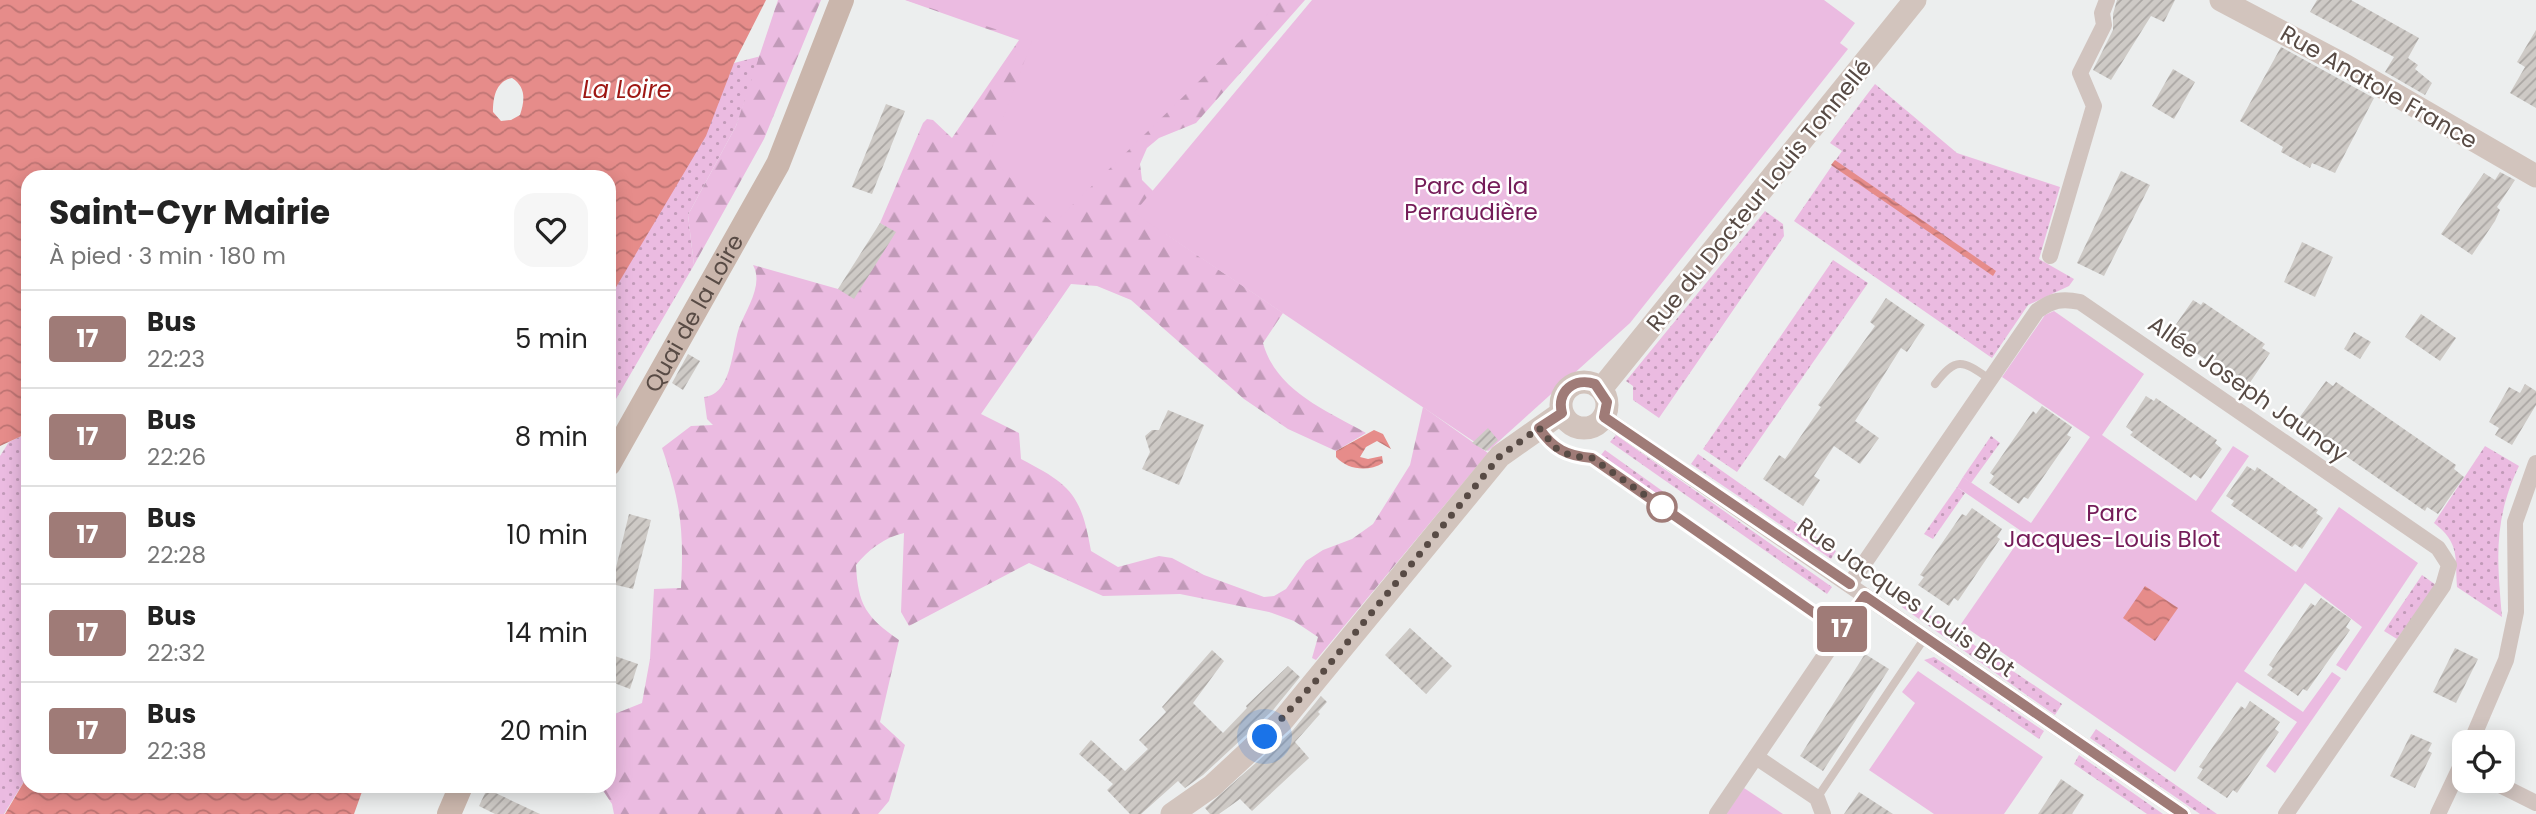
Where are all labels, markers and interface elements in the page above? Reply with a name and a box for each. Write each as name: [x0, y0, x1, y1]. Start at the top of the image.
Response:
street label: Rue Anatole France: [2275, 17, 2483, 157]
street label: Rue du Docteur Louis Tonnellé: [1639, 52, 1879, 338]
water label: La Loire: [582, 73, 672, 106]
park label: Parc de la Perraudière: [1404, 170, 1538, 228]
text: Saint-Cyr Mairie: [49, 189, 330, 236]
button: heart: [514, 193, 588, 267]
street label: Quai de la Loire: [637, 228, 751, 398]
text: À pied · 3 min · 180 m: [49, 240, 286, 272]
text: Bus: [147, 304, 196, 340]
street label: Allée Joseph Jaunay: [2142, 308, 2354, 470]
text: 5 min: [515, 321, 588, 357]
text: 17: [77, 322, 98, 355]
text: 22:23: [147, 343, 205, 375]
text: Bus: [147, 402, 196, 438]
text: 8 min: [515, 419, 588, 455]
text: 17: [77, 420, 98, 453]
text: 22:26: [147, 441, 206, 473]
unlabelled marker: [1647, 492, 1677, 522]
park label: Parc Jacques-Louis Blot: [2004, 497, 2220, 555]
text: Bus: [147, 500, 196, 536]
street label: Rue Jacques Louis Blot: [1791, 509, 2021, 685]
text: 10 min: [507, 517, 588, 553]
text: 17: [77, 518, 98, 551]
text: 22:28: [147, 539, 206, 571]
text: Bus: [147, 598, 196, 634]
line badge: 17: [1811, 606, 1874, 652]
text: 17: [1831, 612, 1853, 645]
text: 14 min: [507, 615, 588, 651]
text: 17: [77, 616, 98, 649]
text: 22:32: [147, 637, 205, 669]
text: Bus: [147, 696, 196, 732]
text: 20 min: [500, 713, 588, 749]
text: 17: [77, 714, 98, 747]
your location: [1247, 719, 1282, 754]
map controls: [2452, 730, 2515, 793]
button: locate: [2452, 730, 2515, 793]
text: 22:38: [147, 735, 206, 767]

